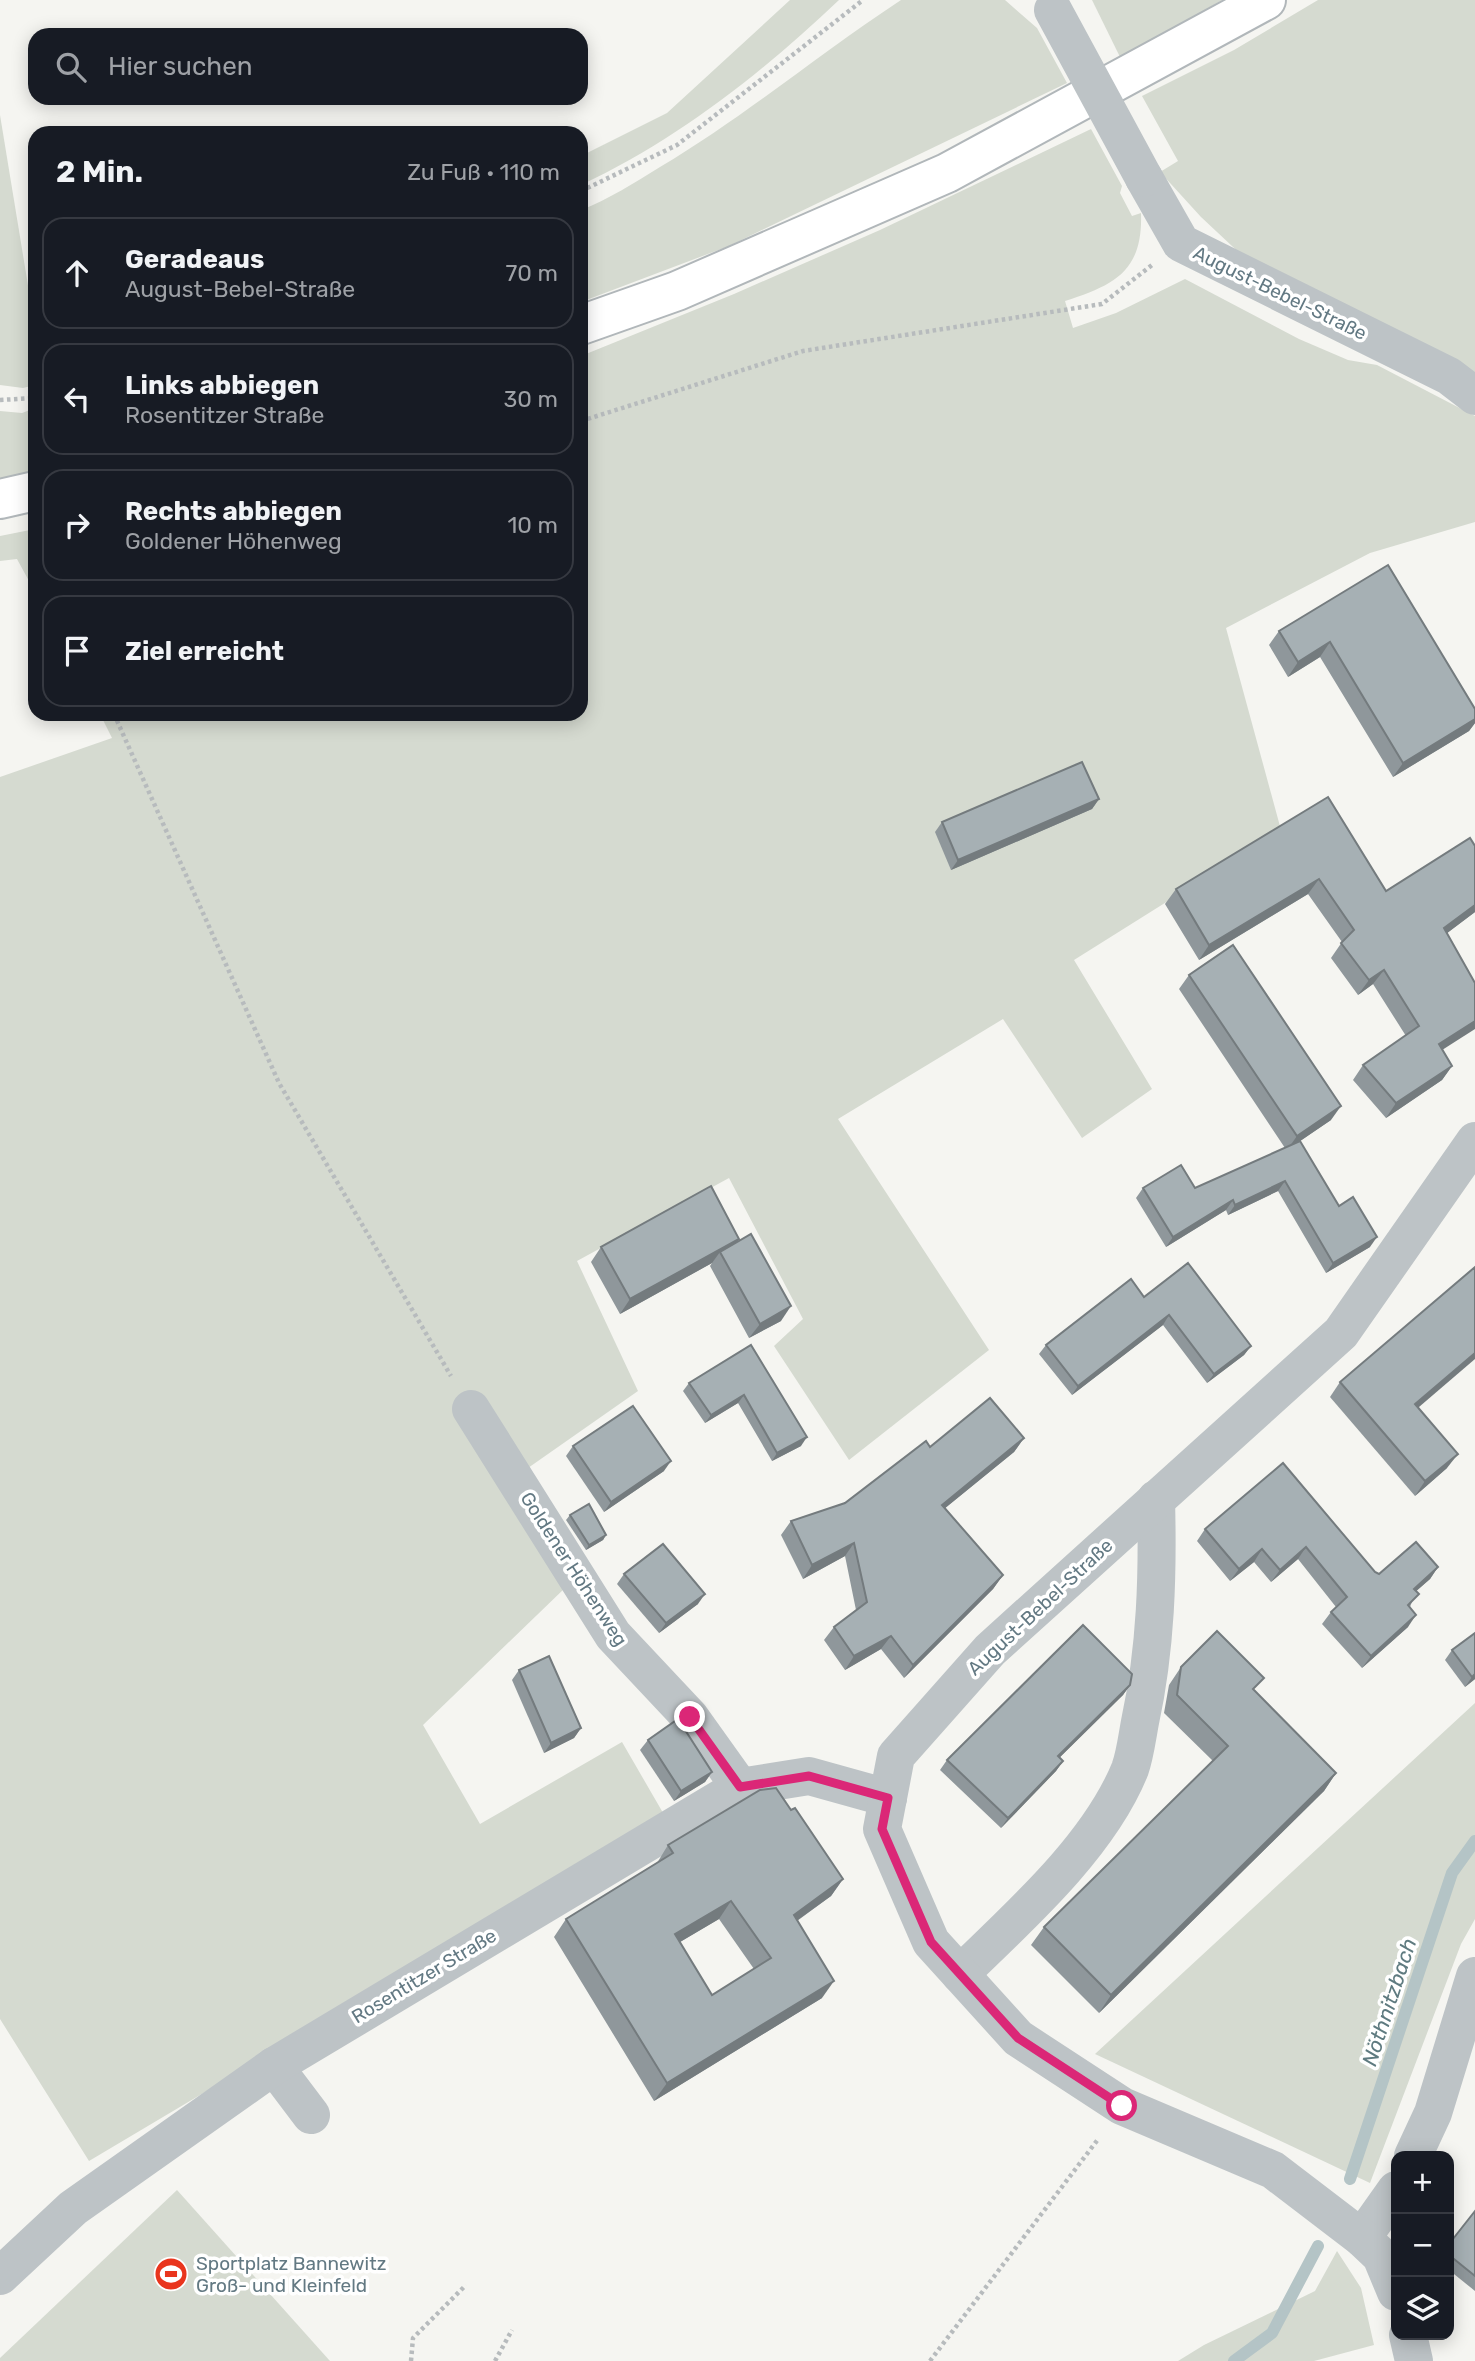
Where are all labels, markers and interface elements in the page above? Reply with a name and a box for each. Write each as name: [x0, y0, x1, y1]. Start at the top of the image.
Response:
search box: [28, 28, 588, 105]
icon: search: [52, 48, 90, 86]
text: Hier suchen: [108, 51, 253, 82]
text: 2 Min.: [56, 154, 143, 190]
text: Zu Fuß · 110 m: [407, 158, 560, 186]
street label: August-Bebel-Straße: [1189, 241, 1371, 345]
text: Geradeaus: [125, 244, 264, 275]
icon: ahead: [58, 254, 96, 292]
text: 70 m: [506, 259, 558, 287]
text: August-Bebel-Straße: [125, 275, 355, 303]
text: Links abbiegen: [125, 370, 319, 401]
icon: left: [58, 380, 96, 418]
text: 30 m: [503, 385, 558, 413]
text: Rosentitzer Straße: [125, 401, 324, 429]
text: Rechts abbiegen: [125, 496, 342, 527]
icon: right: [58, 506, 96, 544]
text: 10 m: [507, 511, 558, 539]
text: Goldener Höhenweg: [125, 527, 342, 555]
icon: arrive: [58, 632, 96, 670]
text: Ziel erreicht: [125, 636, 284, 667]
street label: Goldener Höhenweg: [516, 1488, 632, 1650]
street label: August-Bebel-Straße: [963, 1534, 1117, 1680]
route end: [674, 1701, 705, 1732]
street label: Rosentitzer Straße: [348, 1924, 500, 2028]
water label: Nöthnitzbach: [1357, 1935, 1421, 2069]
route start: [1106, 2090, 1137, 2121]
map controls: [1391, 2151, 1454, 2340]
button: +: [1391, 2151, 1454, 2214]
button: −: [1391, 2214, 1454, 2277]
place label: Sportplatz Bannewitz Groß- und Kleinfeld: [196, 2252, 386, 2297]
sports icon: Sportplatz Bannewitz Groß- und Kleinfeld: [152, 2255, 190, 2293]
button: layers: [1391, 2277, 1454, 2340]

